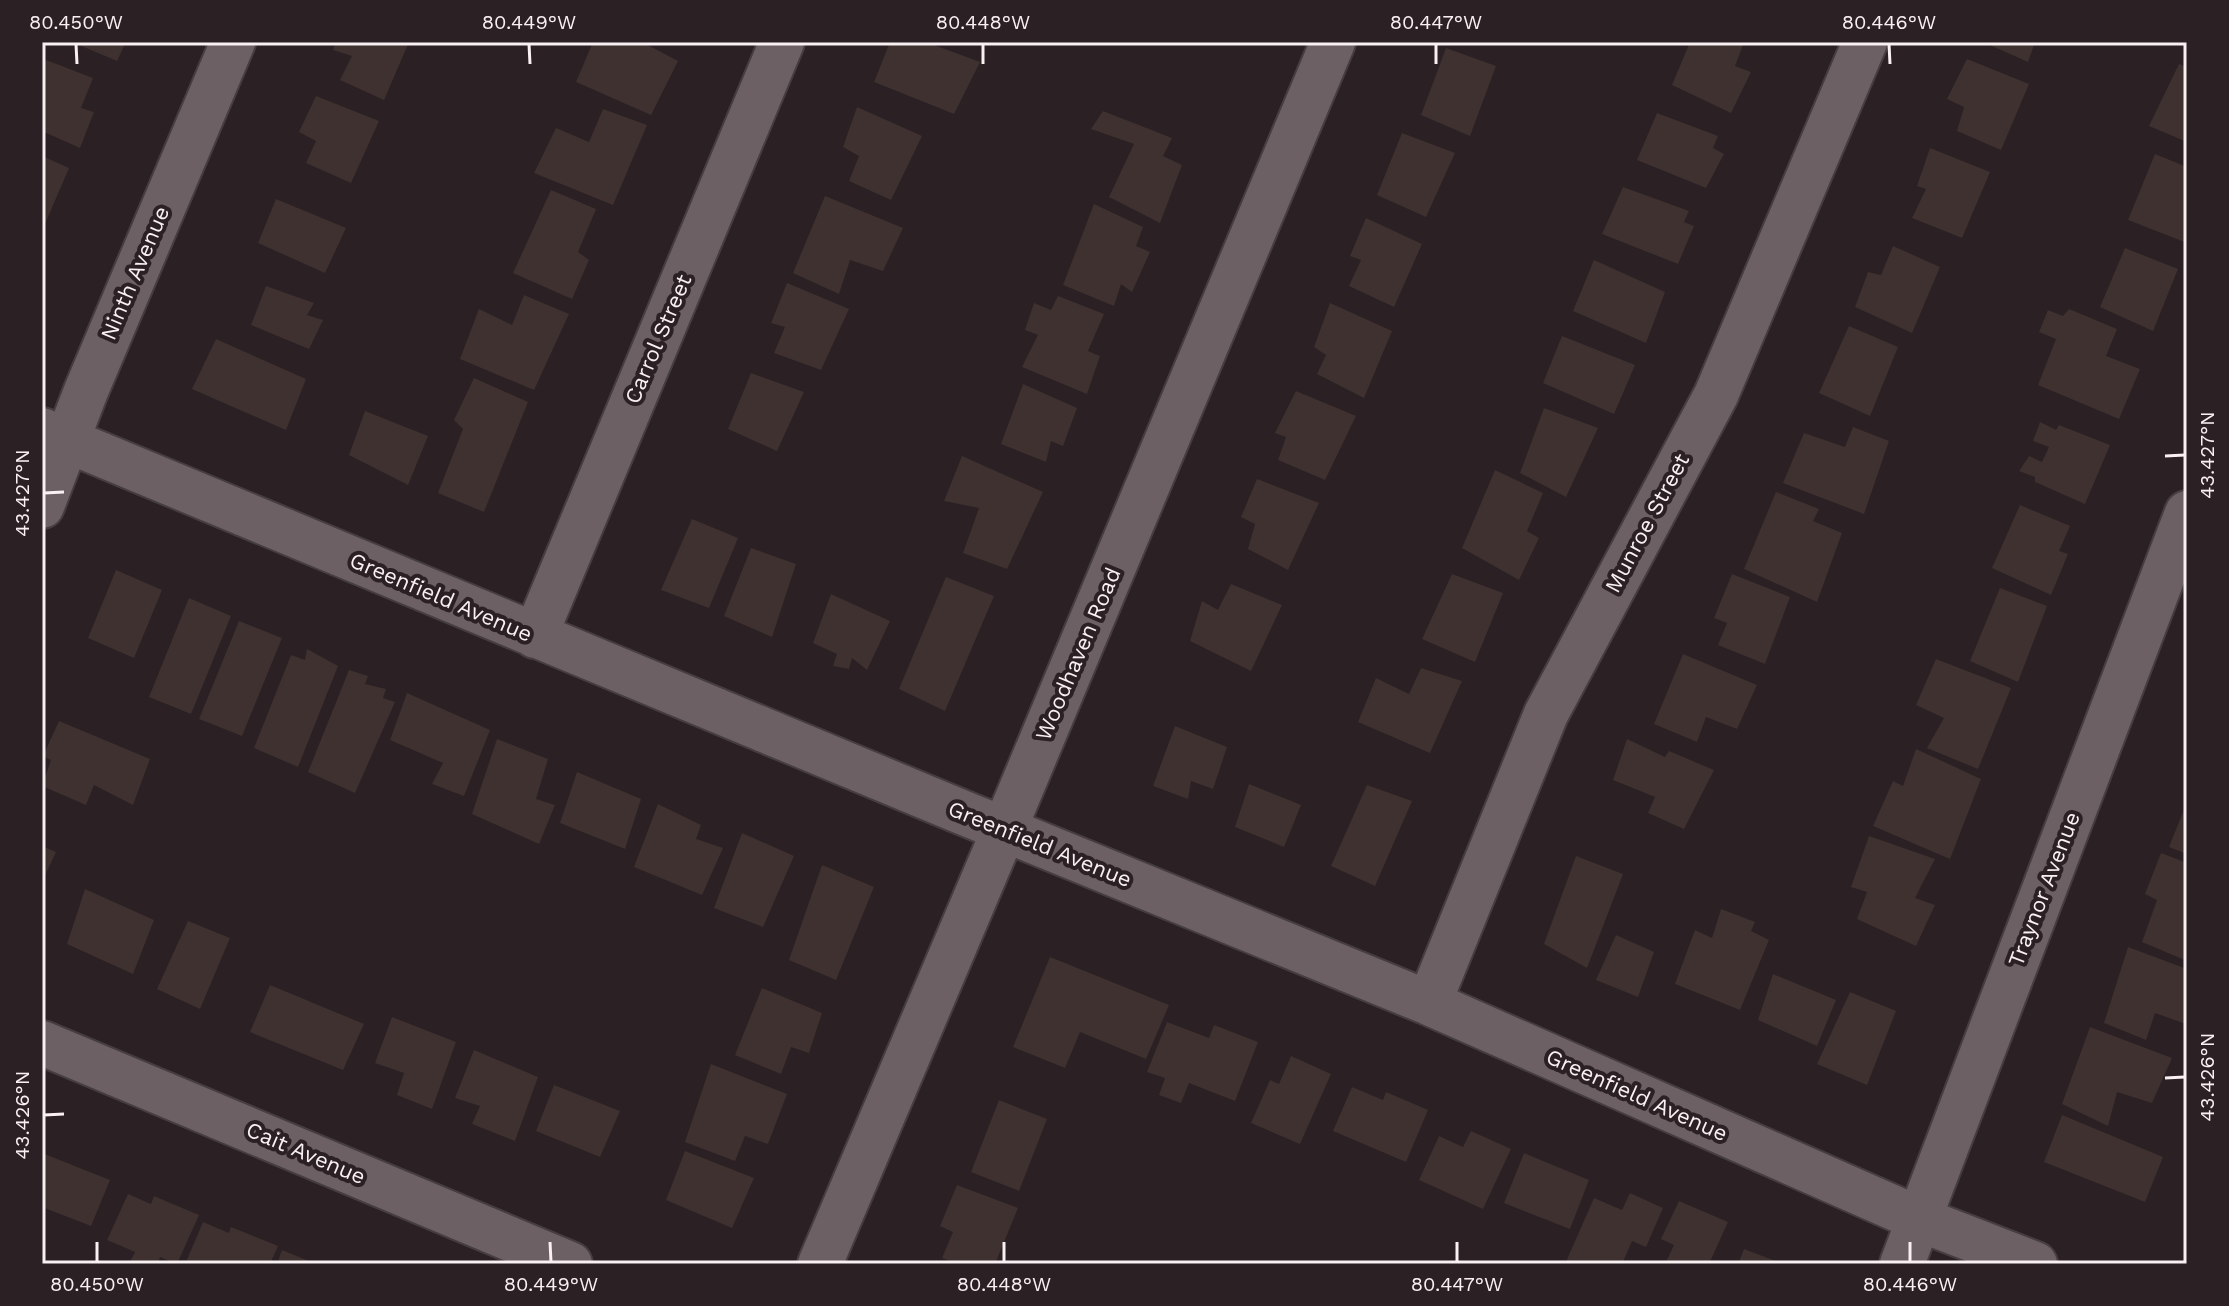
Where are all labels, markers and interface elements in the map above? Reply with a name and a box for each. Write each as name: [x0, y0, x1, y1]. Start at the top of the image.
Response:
text: 80.450°W: [29, 10, 123, 34]
text: 80.449°W: [482, 10, 576, 34]
text: 80.448°W: [936, 10, 1030, 34]
text: 80.447°W: [1390, 10, 1482, 34]
text: 80.446°W: [1842, 10, 1936, 34]
street label: Ninth Avenue: [96, 202, 174, 344]
street label: Carrol Street: [620, 271, 696, 407]
text: 43.427°N: [2195, 411, 2219, 499]
text: 43.427°N: [10, 449, 34, 537]
street label: Munroe Street: [1600, 449, 1694, 597]
street label: Greenfield Avenue: [346, 547, 536, 647]
street label: Woodhaven Road: [1030, 564, 1126, 744]
street label: Greenfield Avenue: [945, 796, 1135, 892]
street label: Traynor Avenue: [2003, 808, 2085, 970]
text: 43.426°N: [2195, 1033, 2219, 1121]
street label: Greenfield Avenue: [1543, 1044, 1731, 1146]
text: 43.426°N: [10, 1071, 34, 1159]
street label: Cait Avenue: [243, 1117, 369, 1189]
text: 80.450°W: [50, 1272, 144, 1296]
text: 80.449°W: [504, 1272, 598, 1296]
text: 80.448°W: [957, 1272, 1051, 1296]
text: 80.447°W: [1411, 1272, 1503, 1296]
text: 80.446°W: [1863, 1272, 1957, 1296]

